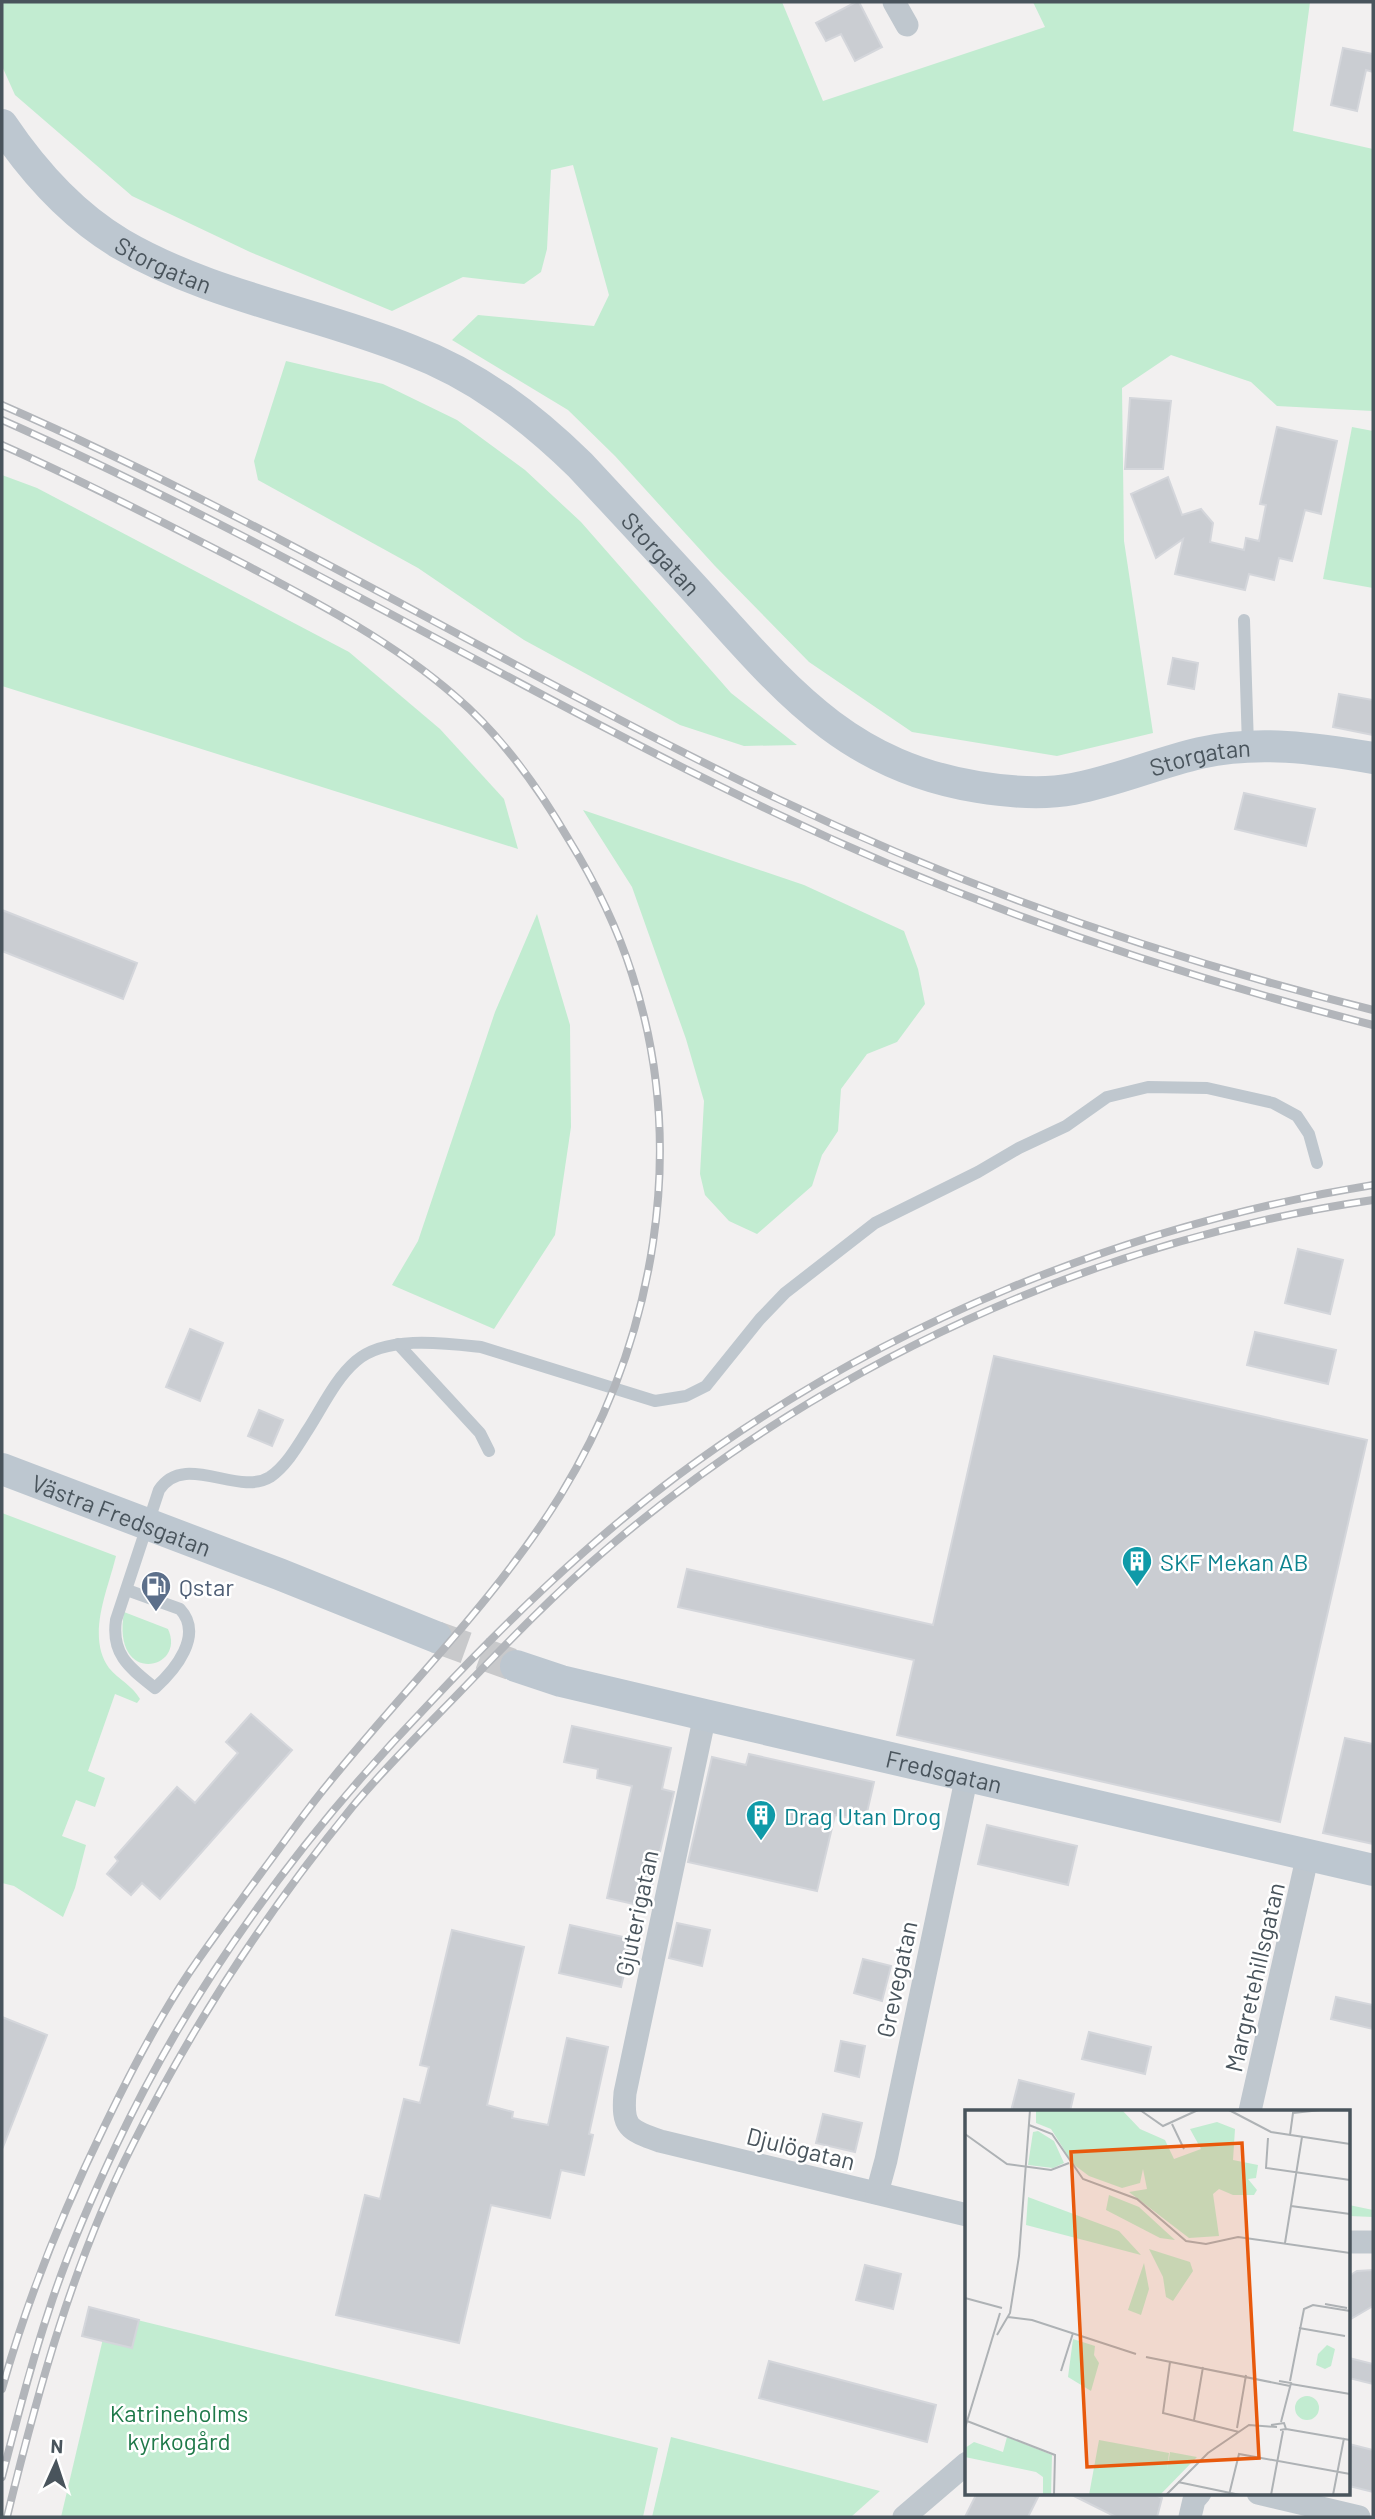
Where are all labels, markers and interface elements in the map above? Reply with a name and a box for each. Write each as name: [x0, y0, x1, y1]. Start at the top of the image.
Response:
street label: Storgatan: [110, 229, 216, 298]
street label: Storgatan: [616, 505, 707, 601]
street label: Storgatan: [1146, 732, 1251, 781]
street label: Västra Fredsgatan: [28, 1467, 216, 1562]
building icon: SKF Mekan AB: [1120, 1544, 1154, 1588]
place label: SKF Mekan AB: [1160, 1547, 1309, 1576]
fuel station icon: Qstar: [139, 1569, 173, 1613]
place label: Qstar: [179, 1572, 234, 1601]
street label: Fredsgatan: [883, 1743, 1005, 1798]
building icon: Drag Utan Drog: [744, 1798, 778, 1842]
place label: Drag Utan Drog: [784, 1801, 941, 1830]
street label: Gjuterigatan: [608, 1847, 664, 1979]
street label: Margretehillsgatan: [1218, 1879, 1290, 2075]
street label: Grevegatan: [869, 1918, 923, 2040]
inset map: [965, 2110, 1350, 2494]
street label: Djulögatan: [744, 2121, 858, 2175]
park label: Katrineholms kyrkogård: [110, 2398, 248, 2455]
north arrow: [21, 2428, 91, 2498]
text: N: [50, 2434, 64, 2457]

